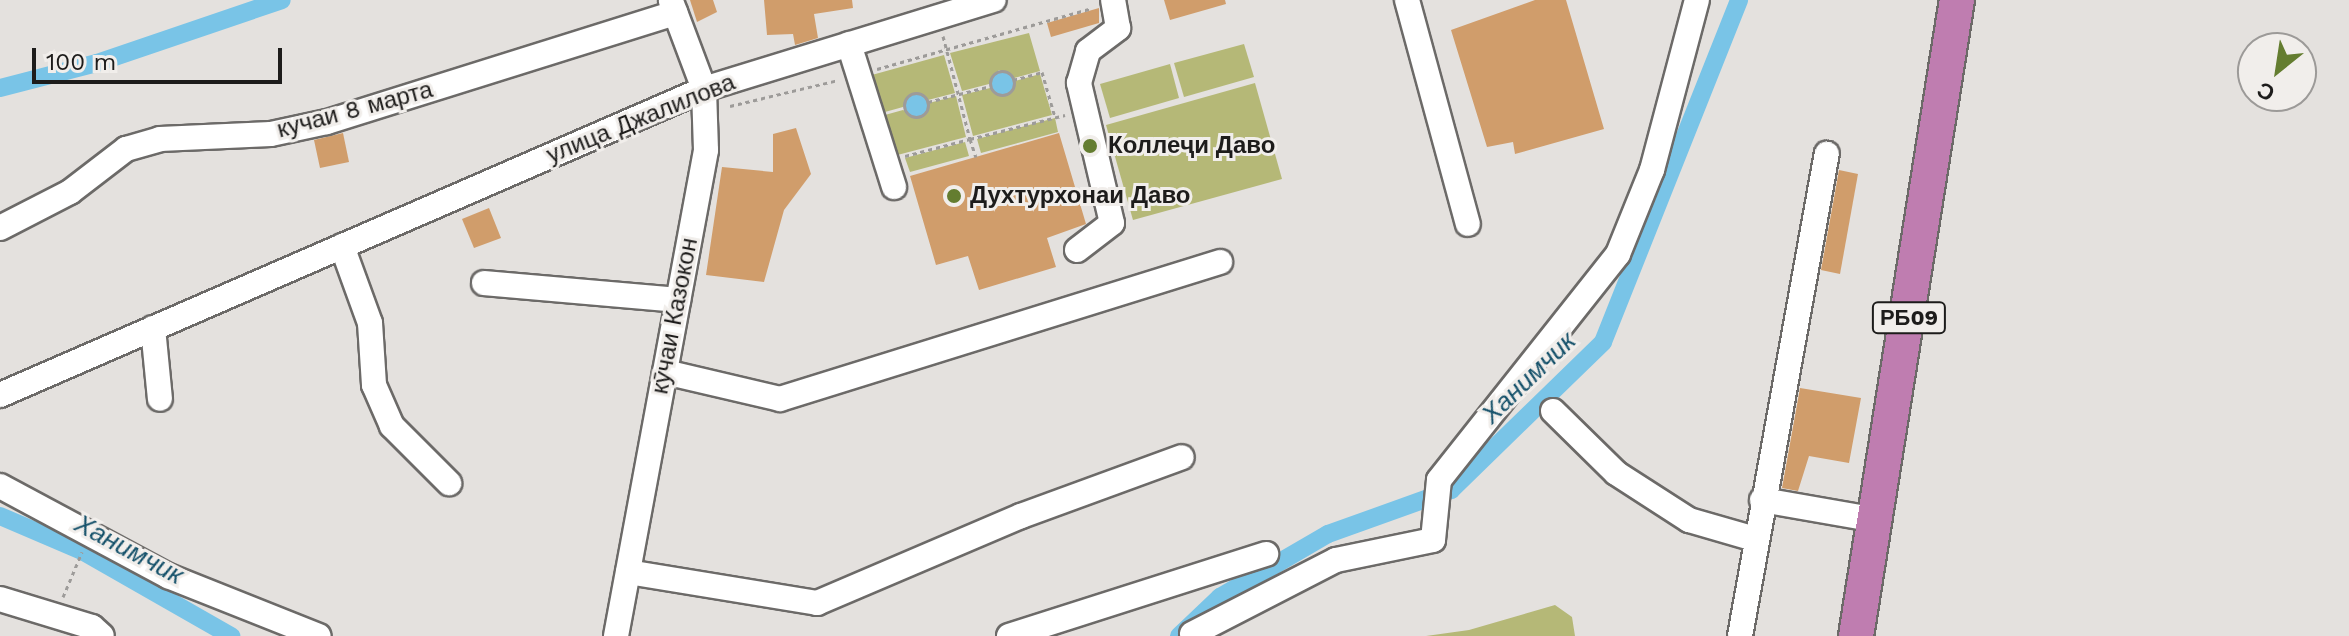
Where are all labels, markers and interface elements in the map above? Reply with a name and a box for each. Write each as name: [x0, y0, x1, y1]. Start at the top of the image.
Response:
scale bar: [36, 32, 286, 82]
north arrow: [2237, 32, 2317, 112]
text: 100 m: [46, 48, 116, 76]
street label: улица Джалилова: [543, 68, 739, 170]
street label: кучаи 8 марта: [274, 75, 436, 145]
text: С: [2253, 77, 2279, 106]
place label: Коллеҷи Даво: [1108, 132, 1275, 160]
marker: Коллеҷи Даво: [1079, 135, 1101, 157]
place label: Духтурхонаи Даво: [970, 182, 1191, 210]
marker: Духтурхонаи Даво: [945, 187, 963, 205]
street label: кӯчаи Казокон: [646, 235, 704, 397]
road number: РБ09: [1871, 300, 1947, 336]
water label: Ханимчик: [1476, 326, 1582, 430]
water label: Ханимчик: [69, 508, 189, 592]

